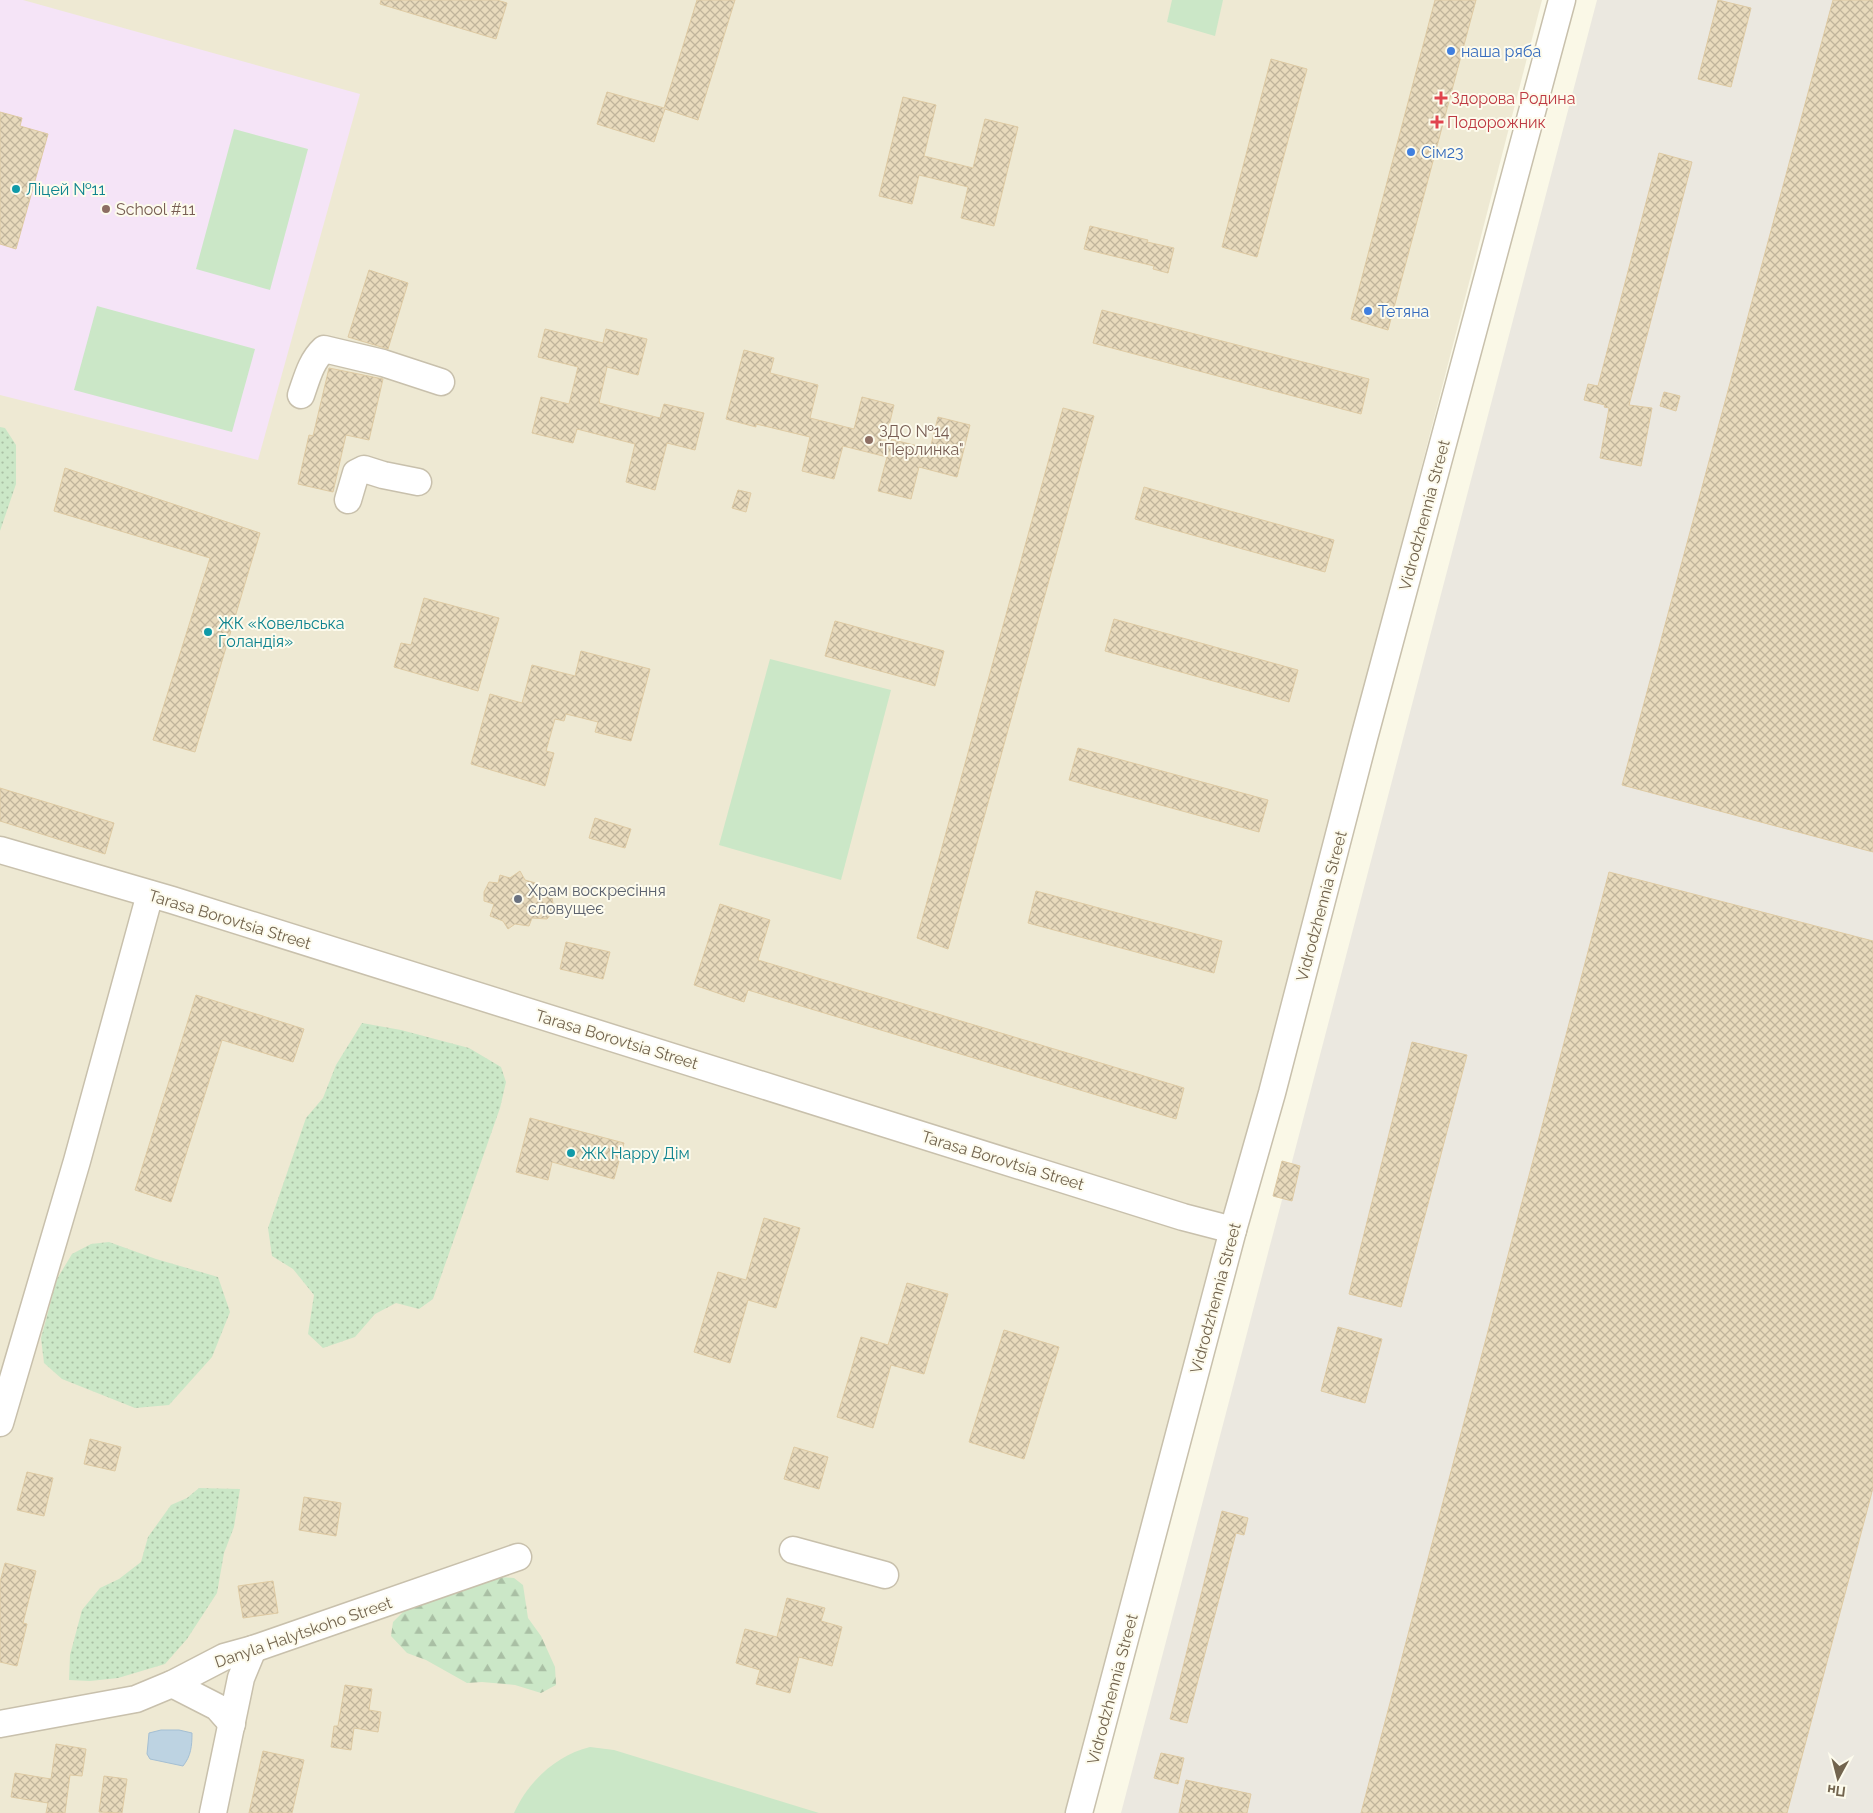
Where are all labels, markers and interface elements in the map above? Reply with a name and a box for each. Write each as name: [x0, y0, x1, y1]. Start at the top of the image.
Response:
place label: наша ряба: [1461, 42, 1541, 61]
marker: наша ряба: [1445, 45, 1457, 57]
place label: Здорова Родина: [1451, 89, 1575, 108]
marker: Здорова Родина: [1435, 92, 1447, 104]
place label: Подорожник: [1447, 113, 1546, 132]
marker: Подорожник: [1431, 116, 1443, 128]
place label: Сім23: [1421, 143, 1464, 162]
marker: Сім23: [1405, 146, 1417, 158]
place label: Ліцей №11: [26, 180, 105, 199]
marker: Ліцей №11: [10, 183, 22, 195]
place label: School #11: [116, 200, 196, 219]
marker: School #11: [100, 203, 112, 215]
place label: Тетяна: [1378, 302, 1429, 321]
marker: Тетяна: [1362, 305, 1374, 317]
place label: ЗДО №14 "Перлинка": [879, 422, 964, 459]
marker: ЗДО №14 "Перлинка": [863, 434, 875, 446]
street label: Vidrodzhennia Street: [1395, 437, 1454, 592]
place label: ЖК «Ковельська Голандія»: [218, 614, 345, 651]
marker: ЖК «Ковельська Голандія»: [202, 626, 214, 638]
street label: Vidrodzhennia Street: [1292, 828, 1351, 983]
place label: Храм воскресіння словущеє: [528, 881, 666, 918]
street label: Tarasa Borovtsia Street: [146, 886, 314, 953]
marker: Храм воскресіння словущеє: [512, 893, 524, 905]
street label: Tarasa Borovtsia Street: [533, 1006, 701, 1073]
street label: Tarasa Borovtsia Street: [919, 1127, 1087, 1194]
place label: ЖК Happy Дім: [581, 1144, 690, 1163]
marker: ЖК Happy Дім: [565, 1147, 577, 1159]
street label: Vidrodzhennia Street: [1186, 1220, 1245, 1375]
street label: Danyla Halytskoho Street: [212, 1593, 395, 1672]
street label: Vidrodzhennia Street: [1083, 1611, 1142, 1766]
north arrow: [1813, 1753, 1863, 1803]
text: Пн: [1826, 1782, 1847, 1800]

